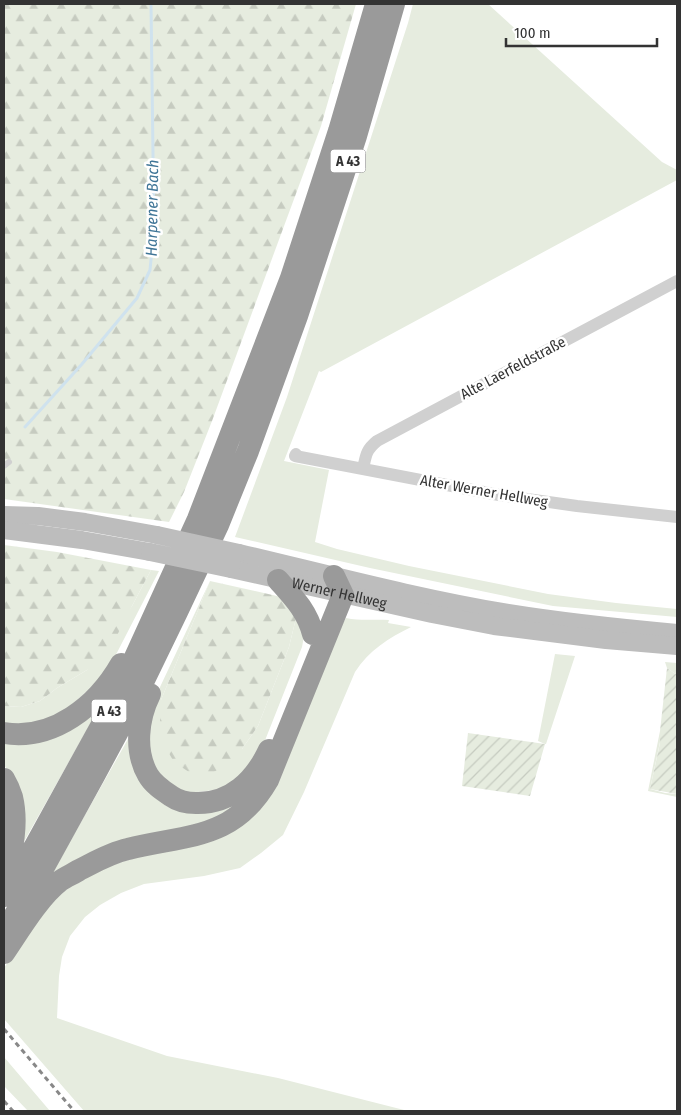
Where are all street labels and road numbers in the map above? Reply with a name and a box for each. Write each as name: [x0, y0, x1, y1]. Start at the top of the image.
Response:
road number: A 43: [330, 150, 366, 172]
street label: Alte Laerfeldstraße: [457, 333, 569, 403]
street label: Alter Werner Hellweg: [419, 471, 549, 511]
street label: Werner Hellweg: [290, 574, 388, 613]
road number: A 43: [92, 699, 126, 722]

